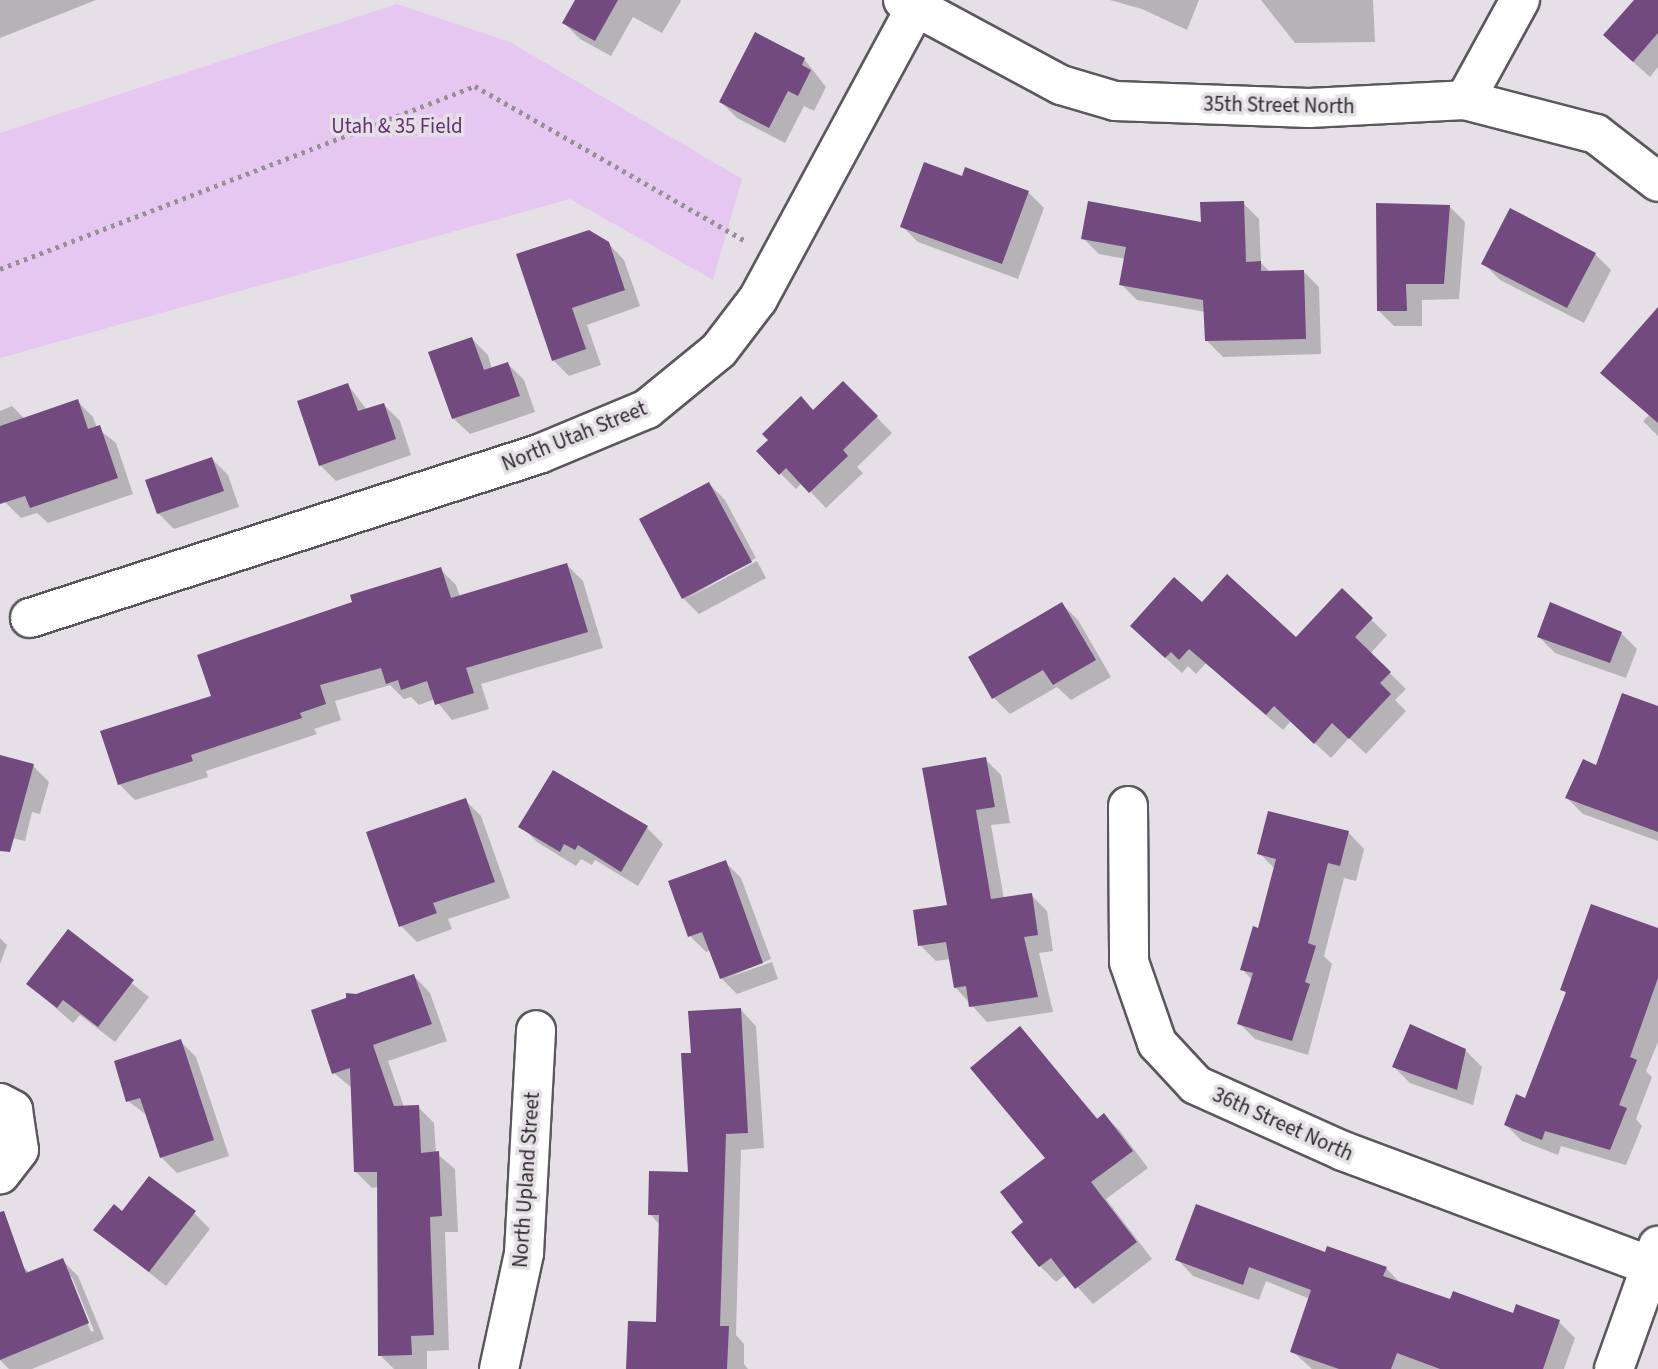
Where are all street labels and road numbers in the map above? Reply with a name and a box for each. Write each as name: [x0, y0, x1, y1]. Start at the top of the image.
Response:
street label: 35th Street North: [1203, 91, 1355, 119]
street label: North Utah Street: [498, 395, 650, 477]
street label: 36th Street North: [1209, 1082, 1357, 1166]
street label: North Upland Street: [507, 1091, 545, 1269]

